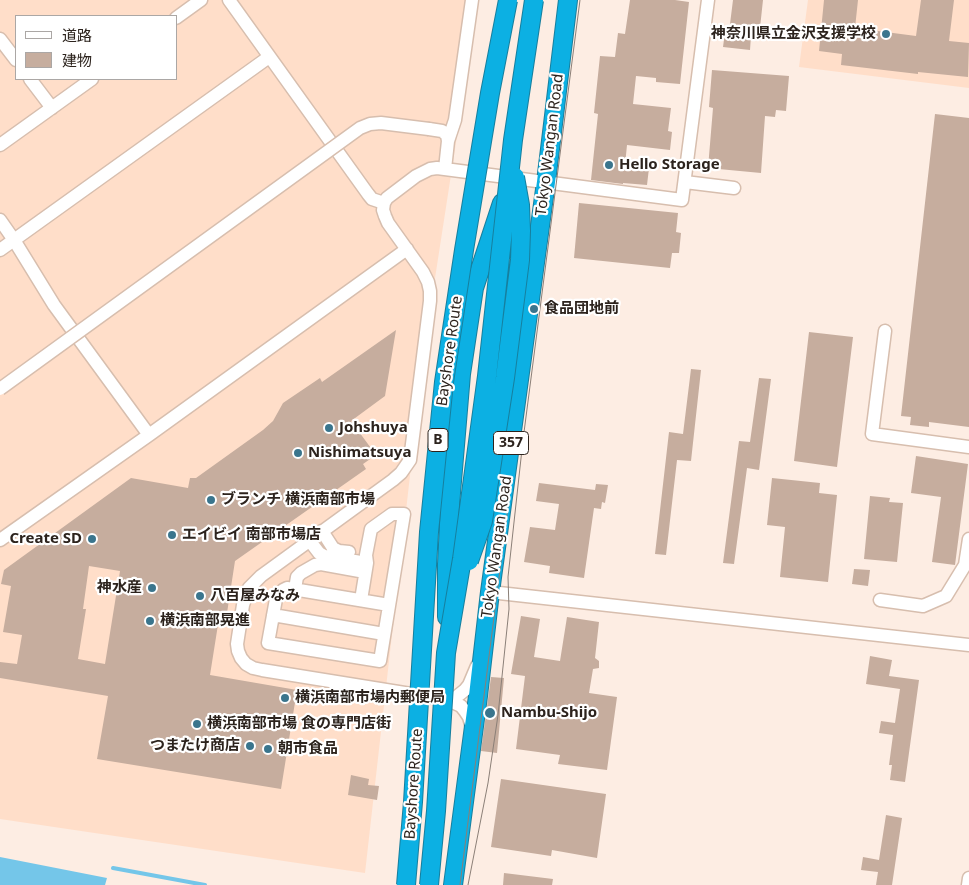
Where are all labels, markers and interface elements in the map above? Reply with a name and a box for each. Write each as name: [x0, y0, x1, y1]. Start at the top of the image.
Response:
legend: [15, 15, 178, 80]
text: 道路: [62, 25, 92, 45]
place label: 神奈川県立金沢支援学校: [711, 25, 876, 43]
marker: 神奈川県立金沢支援学校: [880, 28, 892, 40]
text: 建物: [62, 50, 92, 70]
street label: Tokyo Wangan Road: [532, 73, 568, 217]
place label: Hello Storage: [619, 156, 720, 174]
marker: Hello Storage: [603, 159, 615, 171]
street label: Bayshore Route: [433, 295, 467, 407]
place label: 食品団地前: [544, 300, 619, 318]
marker: 食品団地前: [528, 303, 540, 315]
place label: Johshuya: [339, 419, 408, 437]
marker: Johshuya: [323, 422, 335, 434]
road number: B: [428, 428, 448, 452]
road number: 357: [494, 432, 528, 454]
place label: Nishimatsuya: [308, 444, 411, 462]
marker: Nishimatsuya: [292, 447, 304, 459]
street label: Tokyo Wangan Road: [478, 475, 516, 619]
place label: ブランチ 横浜南部市場: [221, 491, 375, 509]
marker: ブランチ 横浜南部市場: [205, 494, 217, 506]
place label: エイビイ 南部市場店: [182, 526, 321, 544]
marker: エイビイ 南部市場店: [166, 529, 178, 541]
place label: Create SD: [9, 530, 82, 548]
marker: Create SD: [86, 533, 98, 545]
place label: 神水産: [97, 579, 142, 597]
marker: 神水産: [146, 582, 158, 594]
place label: 八百屋みなみ: [210, 587, 300, 605]
marker: 八百屋みなみ: [194, 590, 206, 602]
place label: 横浜南部晃進: [160, 612, 250, 630]
marker: 横浜南部晃進: [144, 615, 156, 627]
place label: 横浜南部市場内郵便局: [295, 689, 445, 707]
marker: 横浜南部市場内郵便局: [279, 692, 291, 704]
place label: Nambu-Shijo: [501, 704, 597, 722]
marker: Nambu-Shijo: [483, 706, 497, 720]
place label: 横浜南部市場 食の専門店街: [207, 715, 391, 733]
marker: 横浜南部市場 食の専門店街: [191, 718, 203, 730]
street label: Bayshore Route: [401, 728, 427, 840]
place label: つまたけ商店: [150, 737, 240, 755]
marker: つまたけ商店: [244, 740, 256, 752]
place label: 朝市食品: [278, 740, 338, 758]
marker: 朝市食品: [262, 743, 274, 755]

